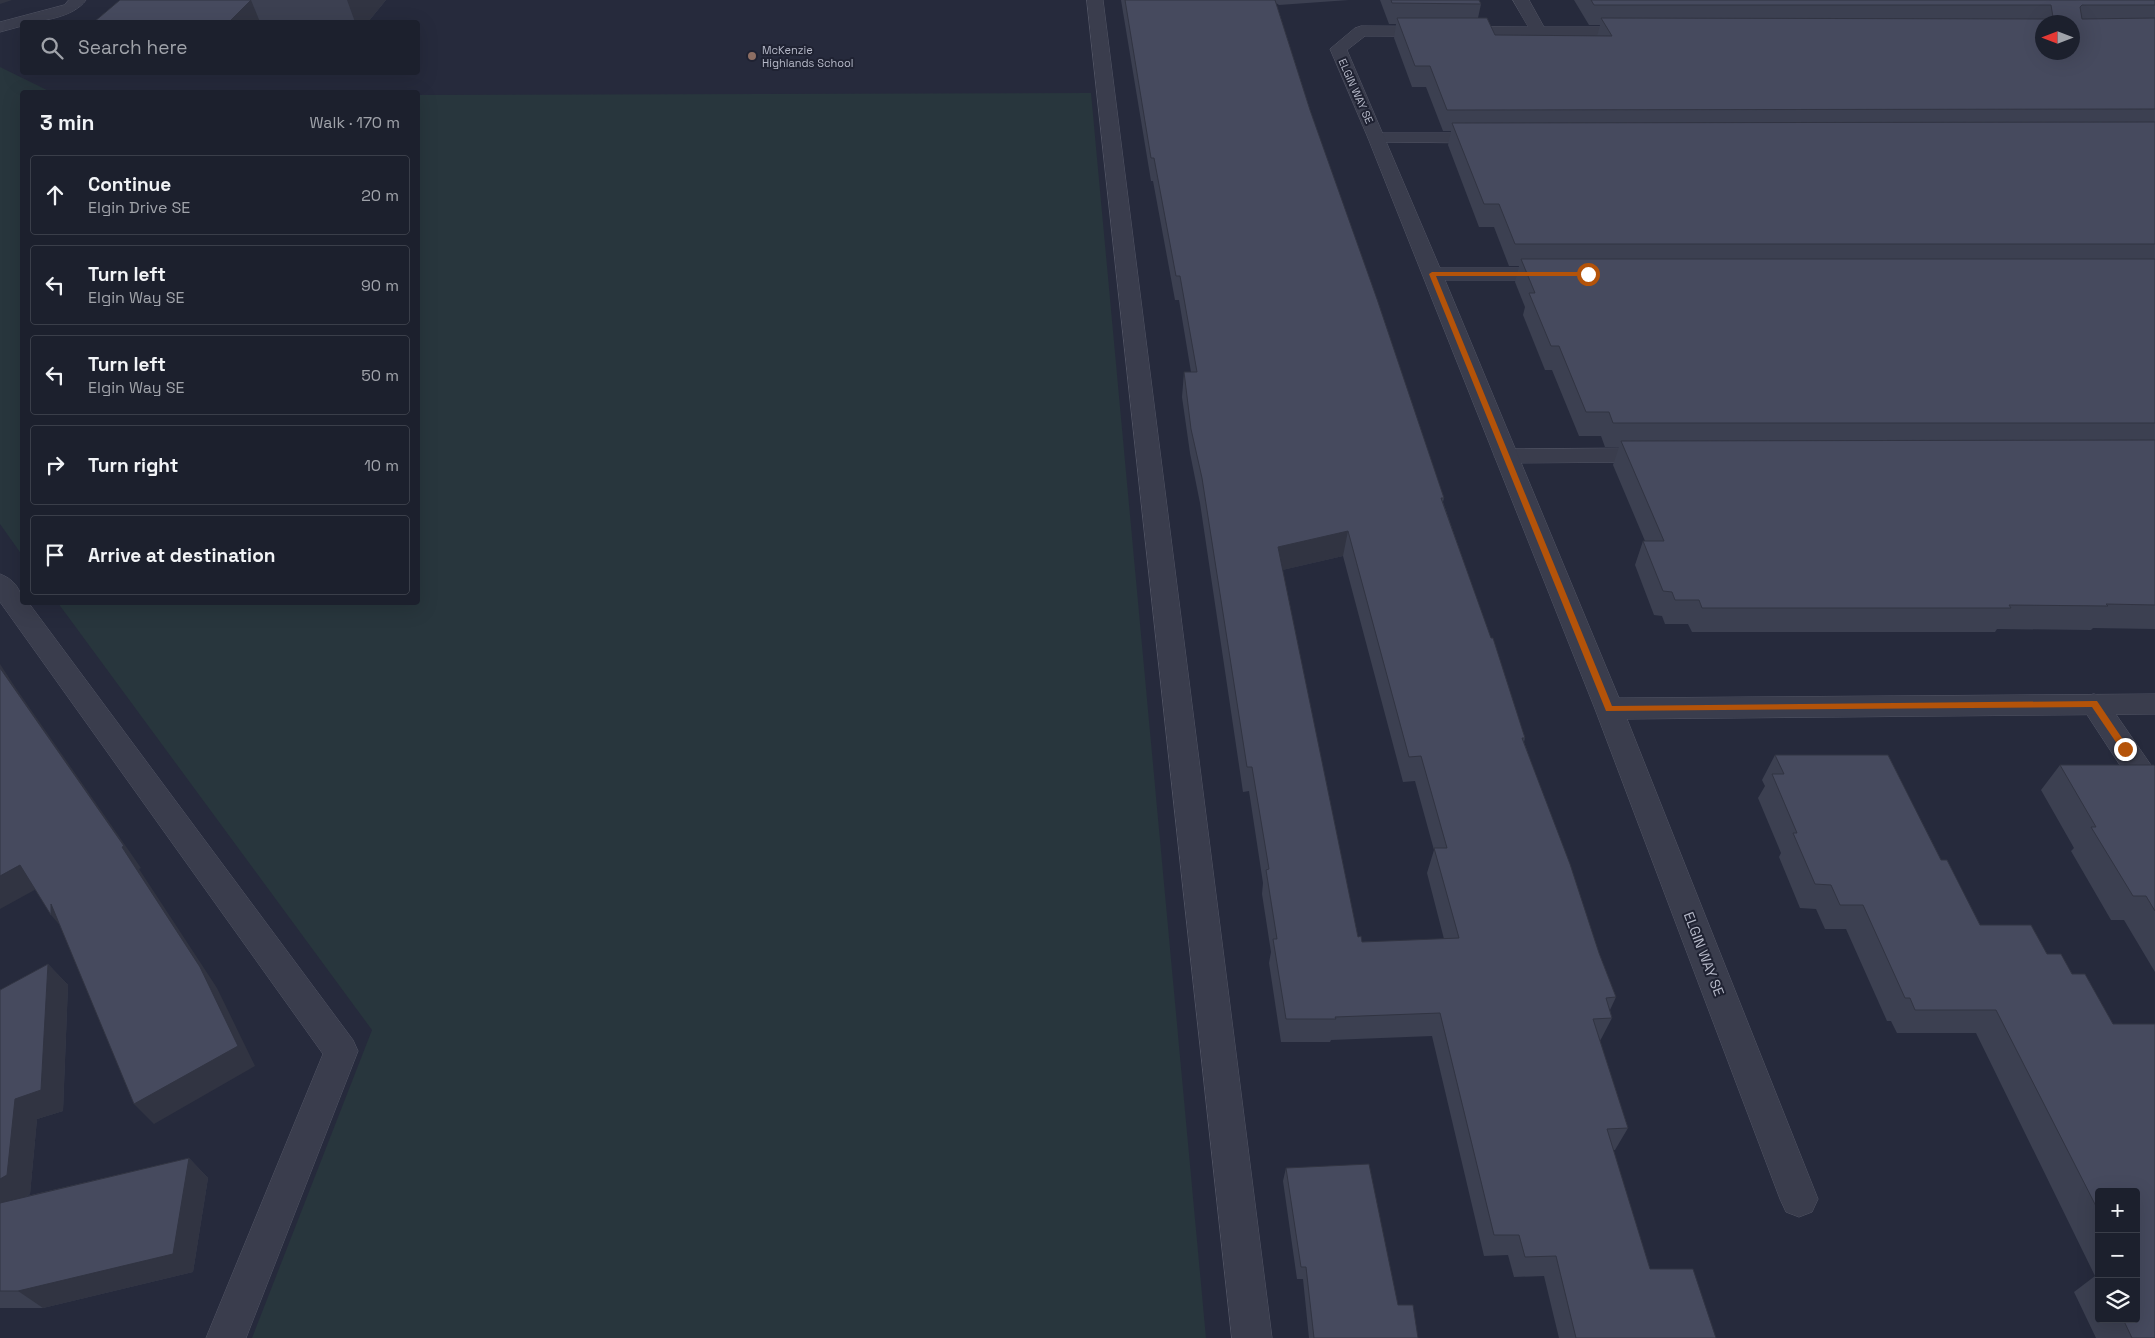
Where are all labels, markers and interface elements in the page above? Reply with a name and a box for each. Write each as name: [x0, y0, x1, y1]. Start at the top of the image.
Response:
north arrow: [2035, 15, 2080, 60]
search box: [20, 20, 420, 75]
icon: search: [38, 34, 66, 62]
text: Search here: [78, 35, 188, 60]
place label: McKenzie Highlands School: [762, 43, 854, 70]
marker: McKenzie Highlands School: [746, 50, 758, 62]
street label: ELGIN WAY SE: [1335, 56, 1377, 126]
text: 3 min: [40, 109, 95, 136]
text: Walk · 170 m: [310, 112, 400, 133]
text: Continue: [88, 172, 171, 197]
icon: ahead: [41, 181, 69, 209]
text: 20 m: [361, 185, 399, 206]
text: Elgin Drive SE: [88, 197, 190, 218]
text: Turn left: [88, 262, 166, 287]
route start: [1577, 263, 1600, 286]
icon: left: [41, 271, 69, 299]
text: 90 m: [361, 275, 399, 296]
text: Elgin Way SE: [88, 287, 184, 308]
text: Turn left: [88, 352, 166, 377]
icon: left: [41, 361, 69, 389]
text: 50 m: [361, 365, 399, 386]
text: Elgin Way SE: [88, 377, 184, 398]
icon: right: [41, 451, 69, 479]
text: Turn right: [88, 453, 178, 478]
text: 10 m: [364, 455, 399, 476]
icon: arrive: [41, 541, 69, 569]
text: Arrive at destination: [88, 543, 276, 568]
route end: [2114, 738, 2137, 761]
street label: ELGIN WAY SE: [1680, 909, 1728, 999]
map controls: [2095, 1188, 2140, 1323]
button: +: [2095, 1188, 2140, 1233]
button: −: [2095, 1233, 2140, 1278]
button: layers: [2095, 1278, 2140, 1323]

